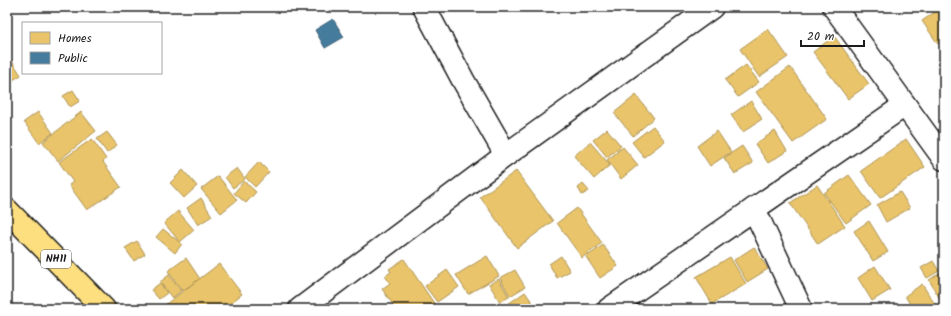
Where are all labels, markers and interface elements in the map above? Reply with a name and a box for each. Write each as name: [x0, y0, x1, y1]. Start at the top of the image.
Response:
legend: [22, 22, 162, 74]
scale bar: [801, 22, 864, 48]
text: 20 m: [807, 27, 835, 46]
text: Homes: [58, 29, 92, 48]
text: Public: [58, 49, 88, 68]
road number: NH11: [41, 250, 71, 268]

